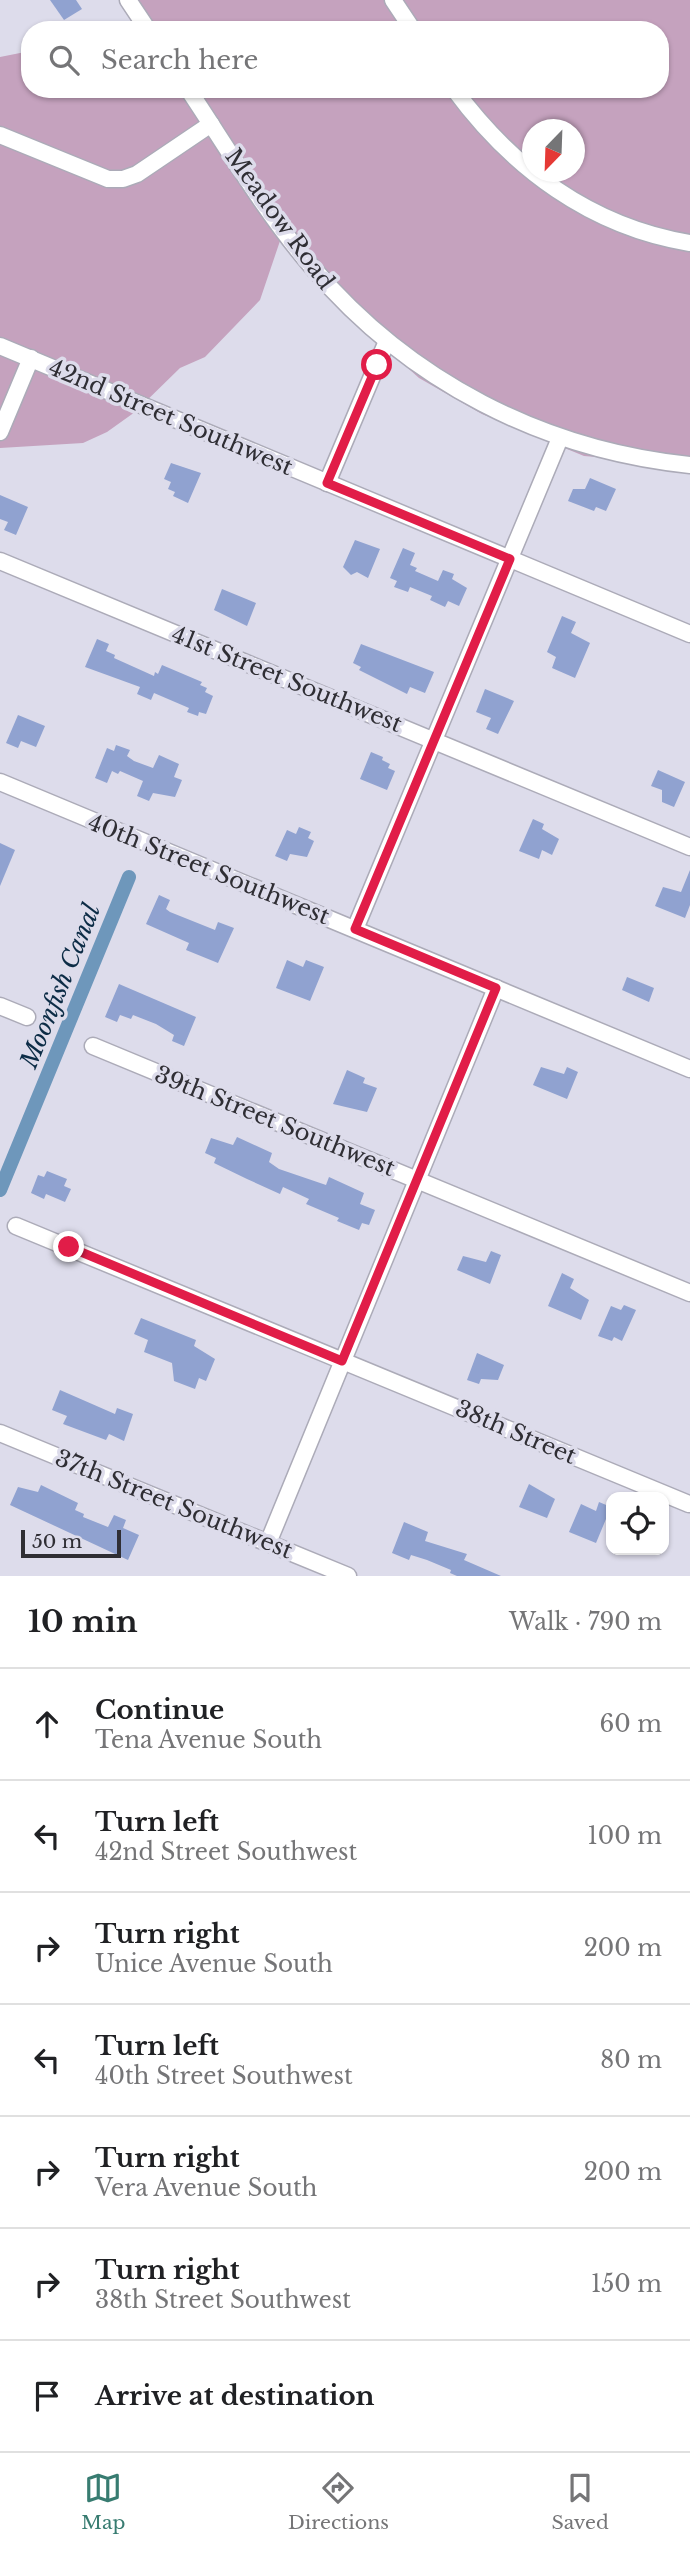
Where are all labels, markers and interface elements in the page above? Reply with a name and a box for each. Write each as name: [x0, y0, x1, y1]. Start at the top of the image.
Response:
search box: [21, 21, 669, 98]
icon: search: [45, 41, 83, 79]
text: Search here: [101, 44, 258, 76]
north arrow: [522, 119, 585, 182]
street label: Meadow Road: [220, 143, 340, 295]
route start: [361, 349, 392, 380]
street label: 42nd Street Southwest: [45, 353, 297, 481]
street label: 41st Street Southwest: [168, 620, 407, 738]
street label: 40th Street Southwest: [84, 808, 334, 930]
water label: Moonfish Canal: [13, 899, 106, 1073]
street label: 39th Street Southwest: [151, 1060, 400, 1182]
route end: [53, 1231, 84, 1262]
street label: 38th Street: [451, 1394, 581, 1470]
street label: 37th Street Southwest: [51, 1444, 297, 1565]
map controls: [606, 1492, 669, 1555]
button: locate: [606, 1492, 669, 1555]
scale bar: [21, 1527, 121, 1559]
text: 50 m: [32, 1530, 82, 1553]
text: 10 min: [28, 1603, 138, 1640]
text: Walk · 790 m: [509, 1608, 662, 1636]
text: Continue: [95, 1694, 224, 1726]
icon: ahead: [28, 1705, 66, 1743]
text: 60 m: [600, 1710, 662, 1738]
text: Tena Avenue South: [95, 1726, 322, 1754]
text: Turn left: [95, 1806, 219, 1838]
icon: left: [28, 1817, 66, 1855]
text: 100 m: [588, 1822, 662, 1850]
text: 42nd Street Southwest: [95, 1838, 357, 1866]
text: Turn right: [95, 1918, 240, 1950]
icon: right: [28, 1929, 66, 1967]
text: 200 m: [584, 1934, 662, 1962]
text: Unice Avenue South: [95, 1950, 333, 1978]
text: Turn left: [95, 2030, 219, 2062]
icon: left: [28, 2041, 66, 2079]
text: 80 m: [600, 2046, 662, 2074]
text: 40th Street Southwest: [95, 2062, 353, 2090]
text: Turn right: [95, 2142, 240, 2174]
icon: right: [28, 2153, 66, 2191]
text: 200 m: [584, 2158, 662, 2186]
text: Vera Avenue South: [95, 2174, 317, 2202]
text: Turn right: [95, 2254, 240, 2286]
icon: right: [28, 2265, 66, 2303]
text: 150 m: [591, 2270, 662, 2298]
text: 38th Street Southwest: [95, 2286, 351, 2314]
icon: arrive: [28, 2377, 66, 2415]
text: Arrive at destination: [95, 2380, 375, 2412]
tab: Map: [81, 2469, 125, 2534]
tab: Directions: [288, 2469, 389, 2534]
tab: Saved: [551, 2469, 609, 2534]

